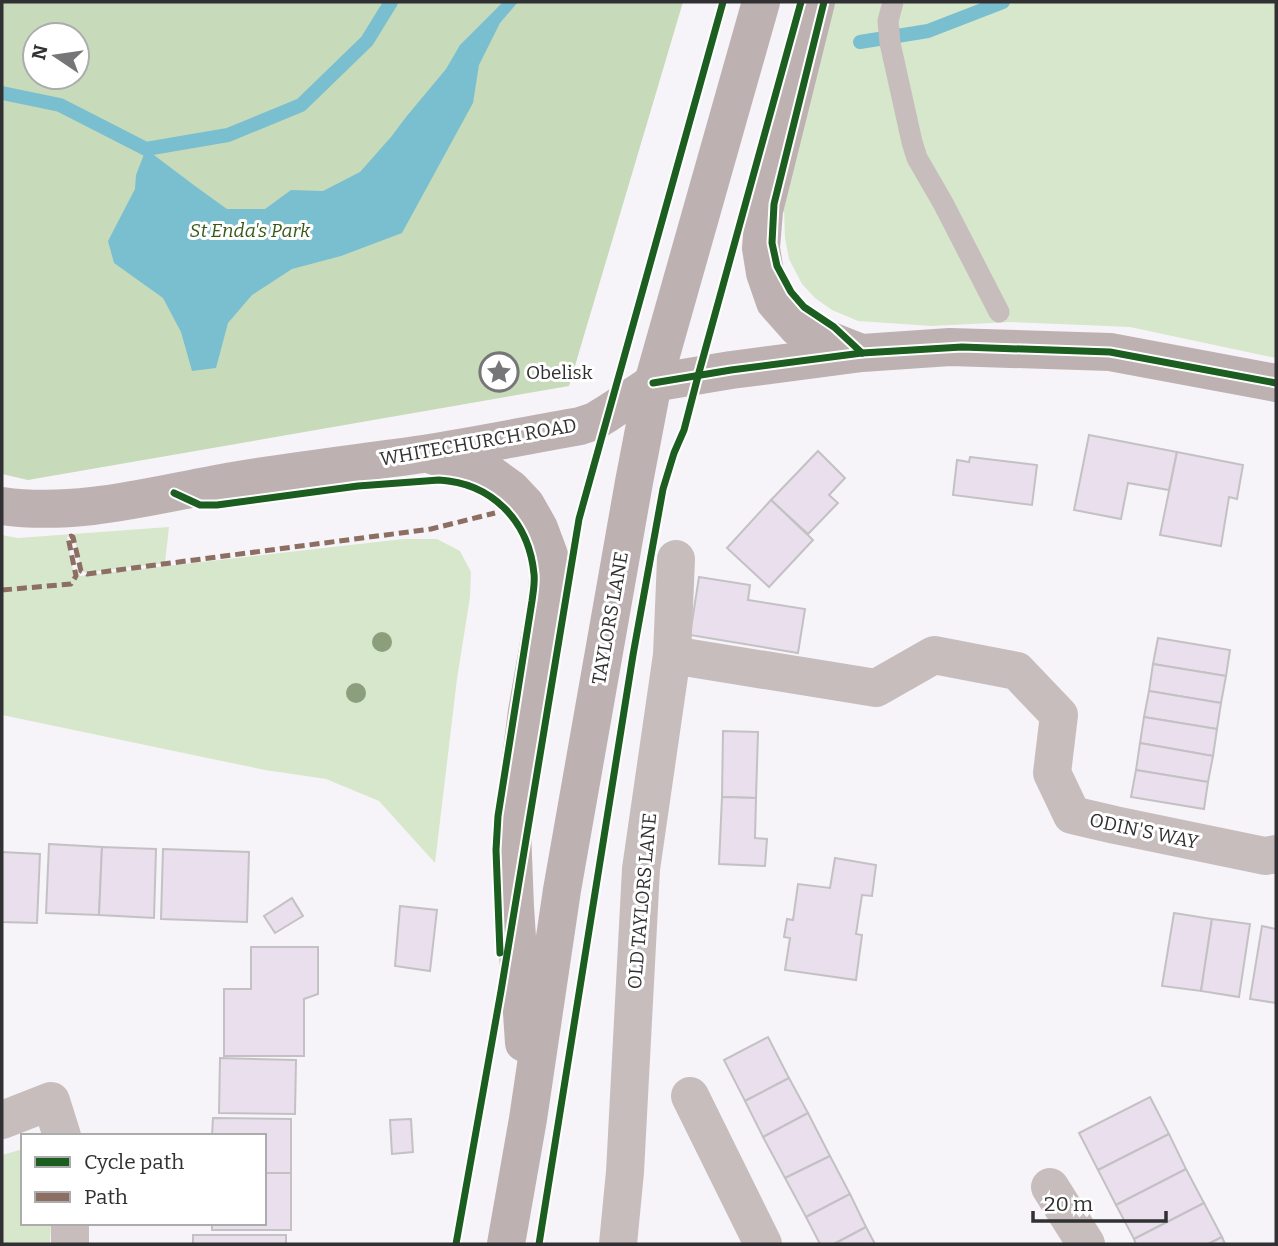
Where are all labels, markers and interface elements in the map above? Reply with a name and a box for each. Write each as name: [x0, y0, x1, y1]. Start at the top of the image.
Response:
north arrow: [21, 21, 91, 91]
text: N: [27, 42, 53, 62]
park label: St Enda's Park: [190, 219, 311, 242]
place icon: Obelisk: [478, 351, 520, 393]
place label: Obelisk: [526, 361, 593, 384]
street label: WHITECHURCH ROAD: [378, 413, 578, 471]
street label: TAYLORS LANE: [587, 550, 633, 686]
street label: ODIN'S WAY: [1087, 808, 1201, 854]
street label: OLD TAYLORS LANE: [623, 812, 661, 990]
legend: [21, 1134, 266, 1225]
text: Cycle path: [84, 1149, 184, 1175]
scale bar: [1033, 1180, 1166, 1224]
text: Path: [84, 1184, 128, 1210]
text: 20 m: [1044, 1191, 1093, 1217]

